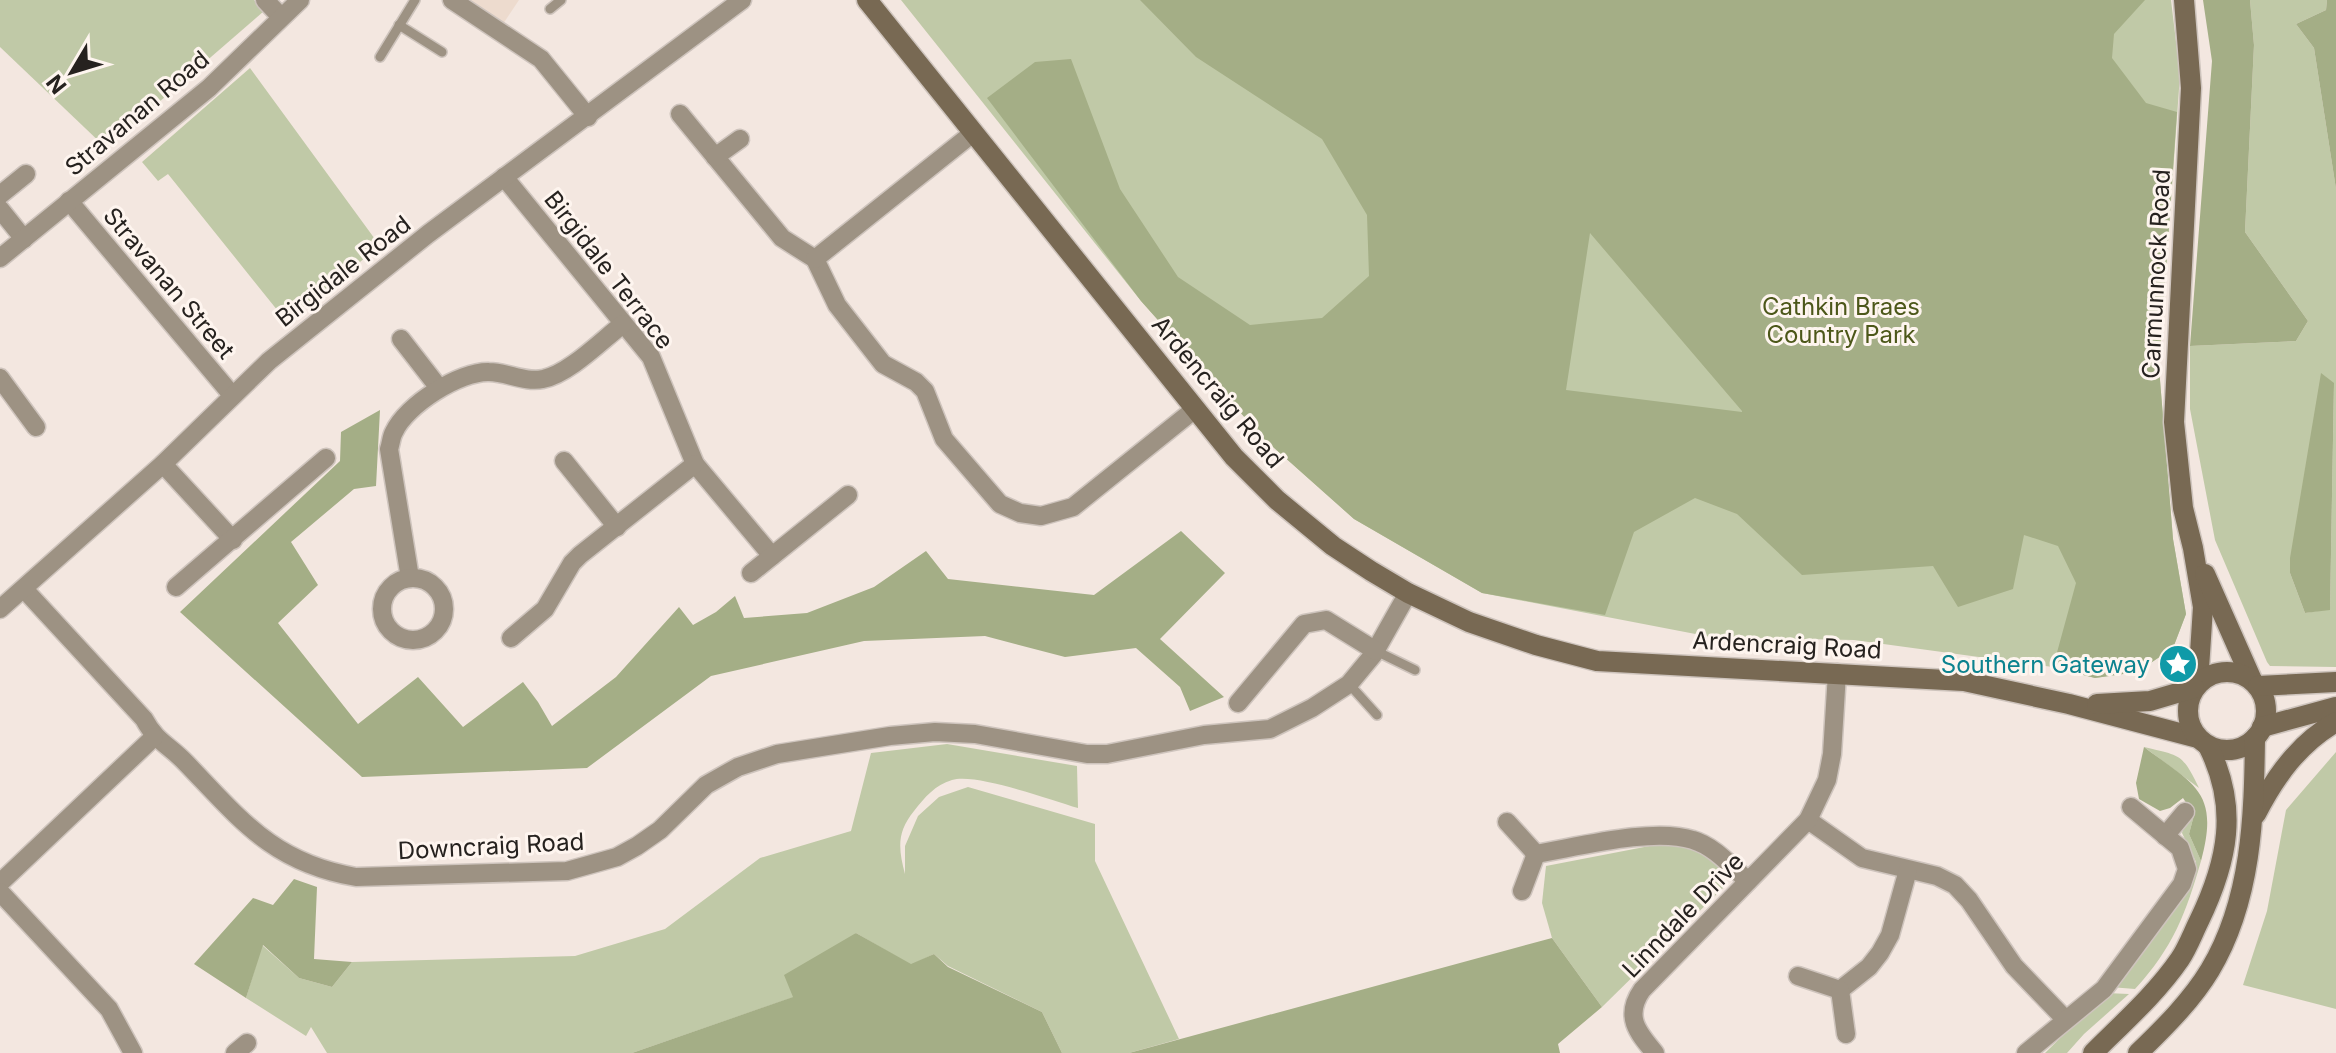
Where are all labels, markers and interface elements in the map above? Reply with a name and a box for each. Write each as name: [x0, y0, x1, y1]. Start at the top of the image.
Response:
north arrow: [32, 32, 112, 112]
street label: Stravanan Road: [59, 44, 215, 182]
text: N: [41, 70, 72, 99]
street label: Carmunnock Road: [2136, 168, 2176, 380]
street label: Birgidale Terrace: [538, 185, 680, 355]
street label: Stravanan Street: [97, 201, 241, 365]
street label: Birgidale Road: [270, 209, 416, 333]
park label: Cathkin Braes Country Park: [1762, 292, 1920, 349]
street label: Ardencraig Road: [1146, 310, 1290, 474]
street label: Ardencraig Road: [1692, 626, 1882, 664]
place icon: Southern Gateway: [2157, 643, 2199, 685]
place label: Southern Gateway: [1941, 650, 2150, 679]
street label: Downcraig Road: [397, 827, 585, 865]
street label: Linndale Drive: [1616, 847, 1750, 983]

